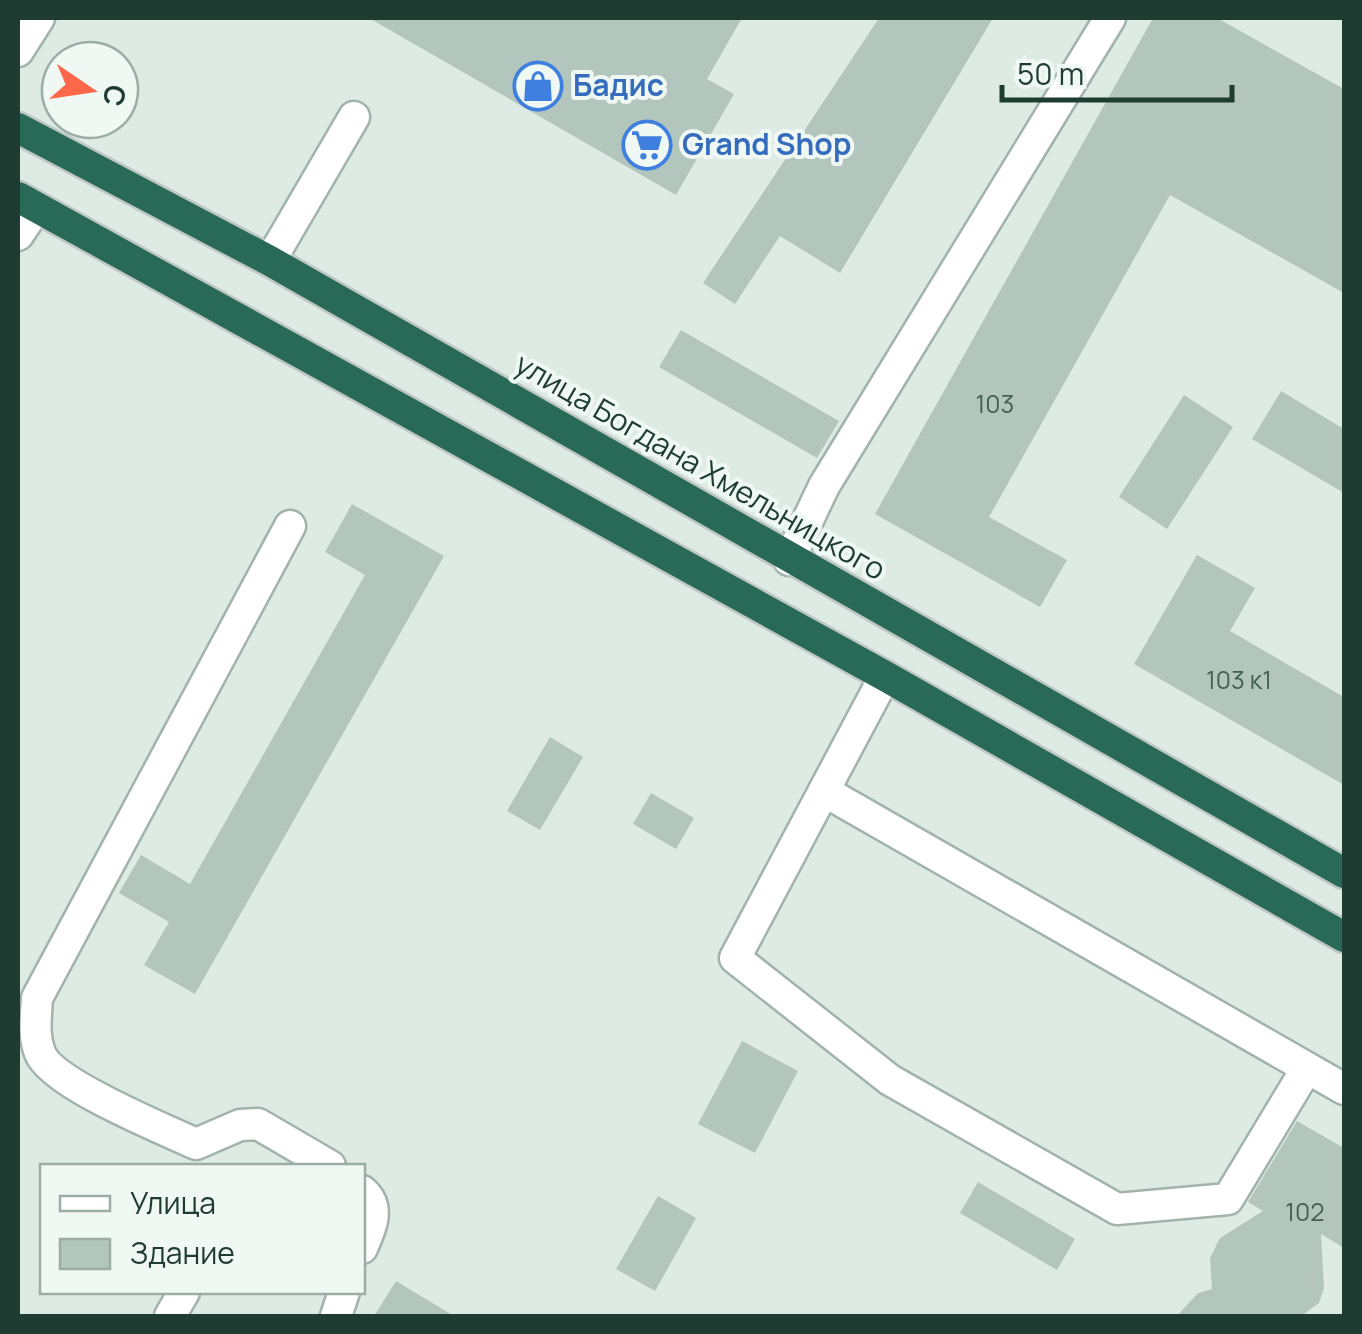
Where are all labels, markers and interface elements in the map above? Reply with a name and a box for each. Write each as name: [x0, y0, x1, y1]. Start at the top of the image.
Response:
north arrow: [40, 40, 140, 140]
scale bar: [1002, 40, 1232, 102]
text: 50 m: [1017, 53, 1084, 94]
shop icon: Бадис: [512, 60, 564, 112]
place label: Бадис: [573, 64, 664, 105]
text: С: [94, 81, 136, 110]
supermarket icon: Grand Shop: [621, 119, 673, 171]
place label: Grand Shop: [682, 123, 851, 164]
street label: улица Богдана Хмельницкого: [508, 343, 894, 589]
house number: 103: [976, 386, 1014, 421]
house number: 103 к1: [1206, 662, 1272, 697]
legend: [40, 1164, 365, 1294]
text: Улица: [130, 1182, 216, 1223]
house number: 102: [1285, 1194, 1325, 1229]
text: Здание: [130, 1232, 235, 1273]

